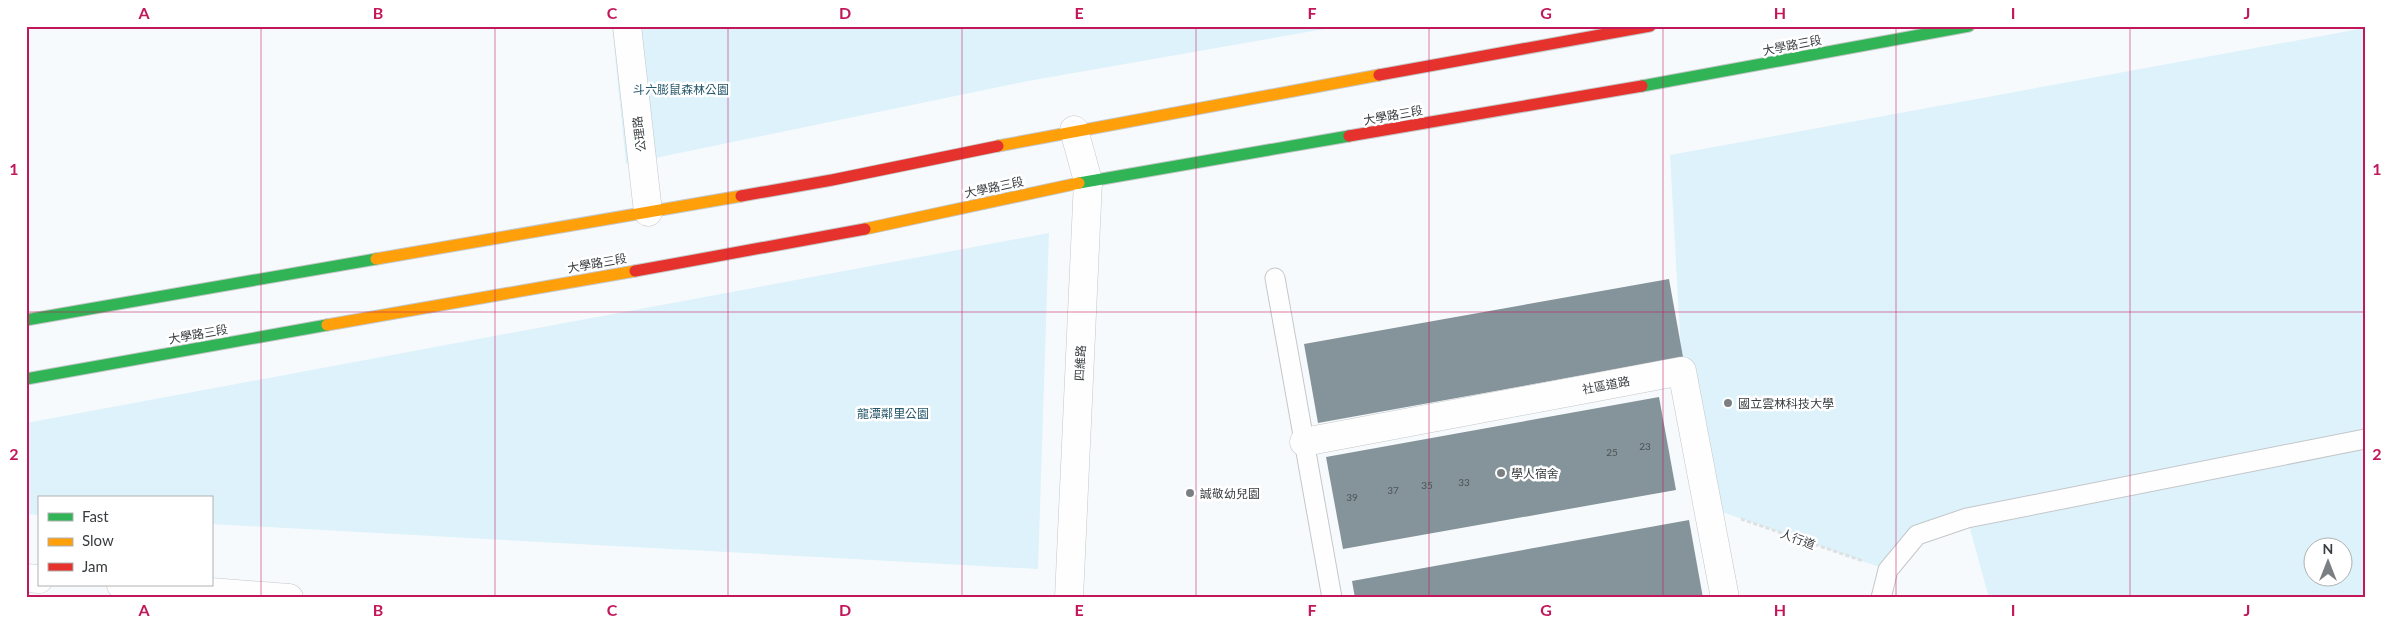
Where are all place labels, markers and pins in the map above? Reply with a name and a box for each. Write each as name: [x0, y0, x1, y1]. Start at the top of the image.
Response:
place label: 國立雲林科技大學: [1738, 396, 1834, 411]
marker: 國立雲林科技大學: [1722, 397, 1734, 409]
place label: 學人宿舍: [1511, 466, 1559, 481]
marker: 學人宿舍: [1495, 467, 1507, 479]
place label: 誠敬幼兒園: [1200, 486, 1260, 501]
marker: 誠敬幼兒園: [1184, 487, 1196, 499]

